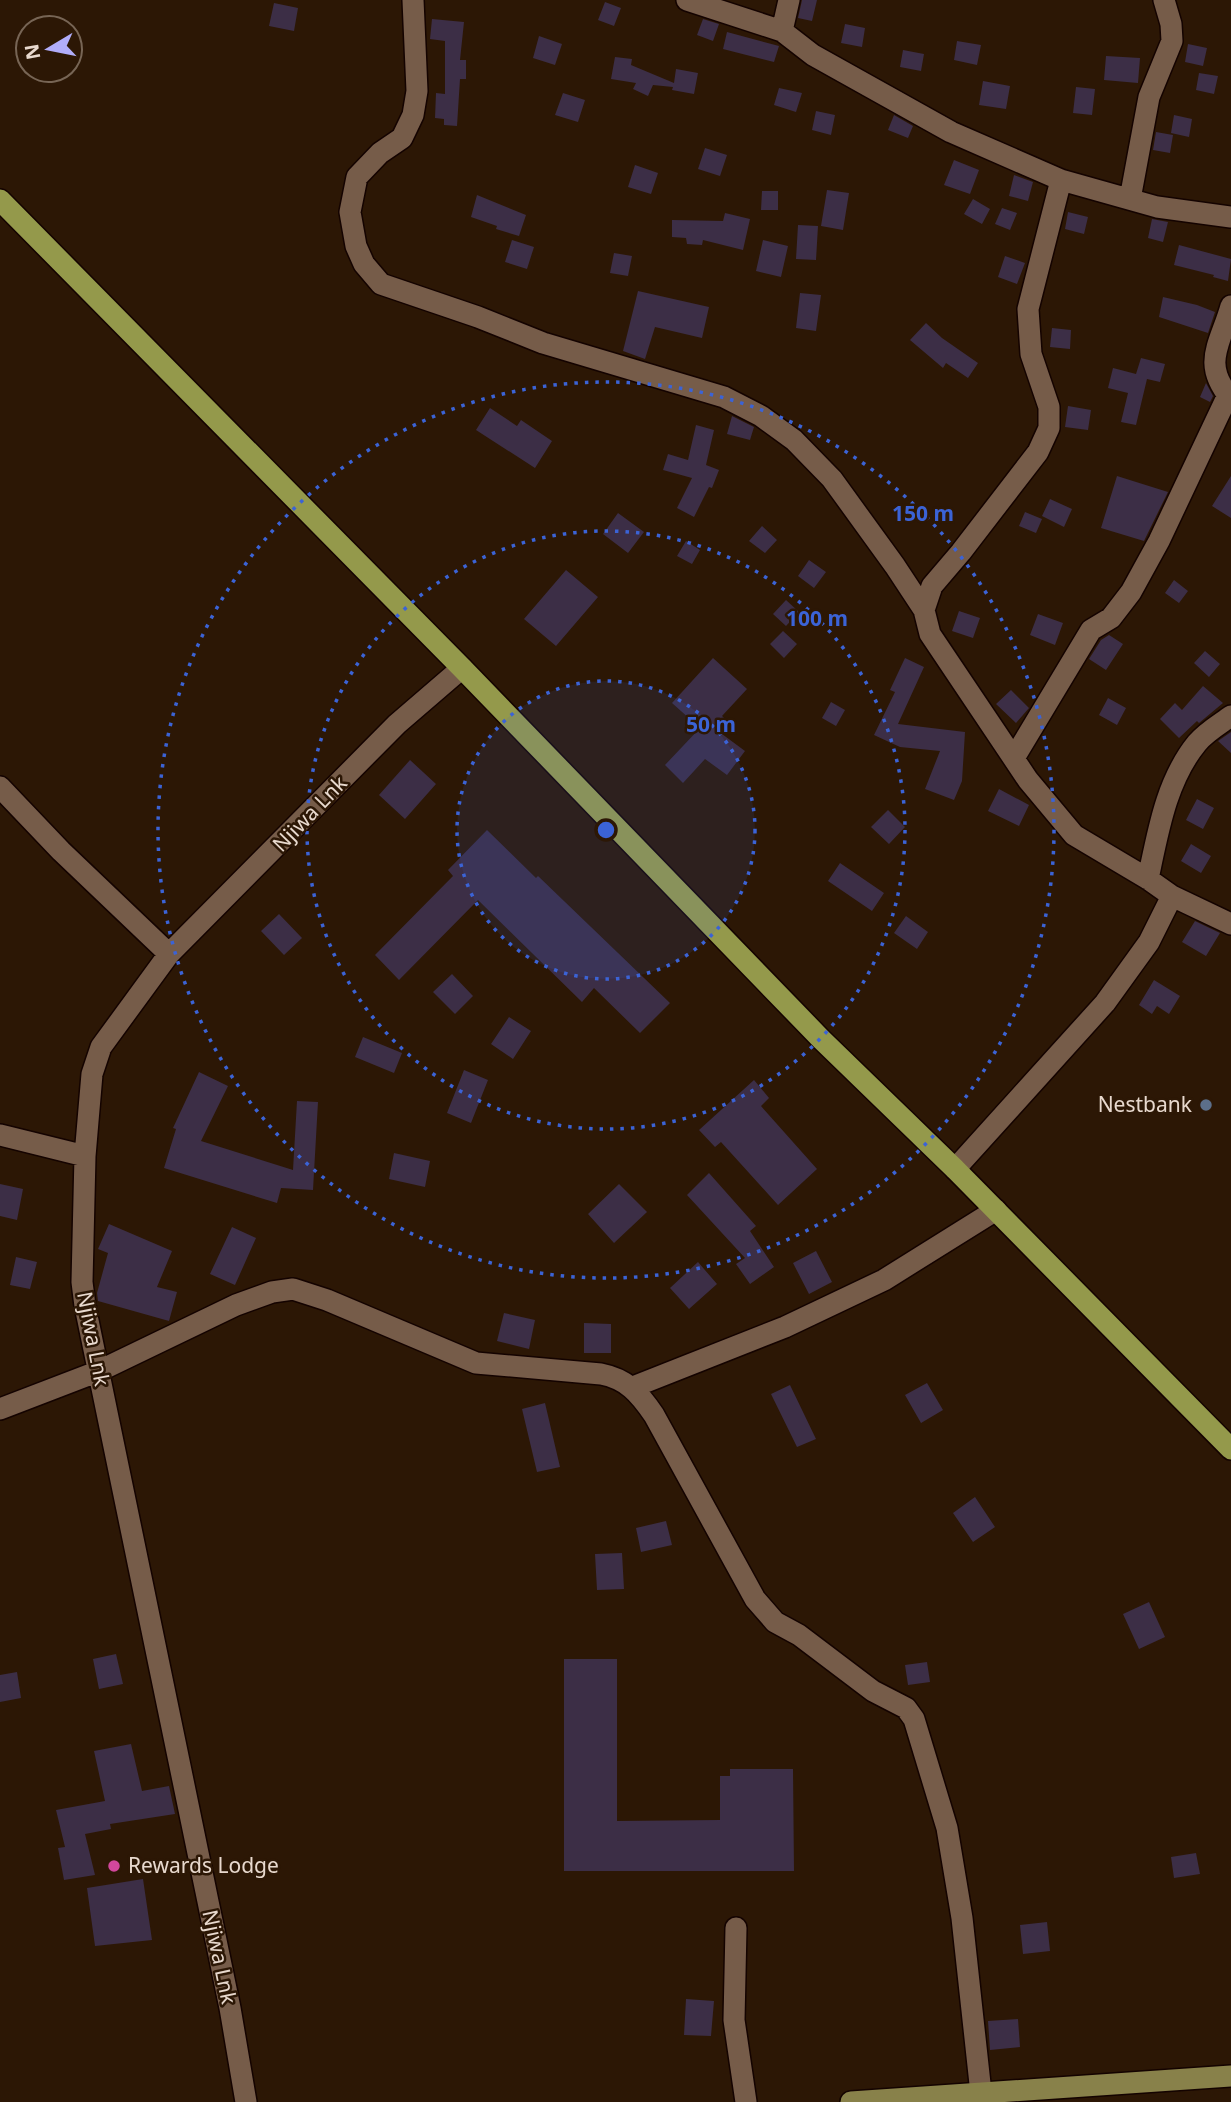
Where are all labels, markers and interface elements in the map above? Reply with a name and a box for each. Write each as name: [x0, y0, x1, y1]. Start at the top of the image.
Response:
north arrow: [14, 14, 84, 84]
text: N: [18, 42, 46, 62]
text: 150 m: [892, 499, 954, 527]
text: 100 m: [786, 604, 848, 632]
text: 50 m: [686, 710, 736, 738]
street label: Njiwa Lnk: [266, 769, 353, 857]
centre of rings: [594, 818, 618, 842]
place label: Nestbank: [1098, 1090, 1193, 1118]
marker: Nestbank: [1198, 1097, 1214, 1113]
street label: Njiwa Lnk: [71, 1289, 117, 1389]
place label: Rewards Lodge: [128, 1851, 279, 1879]
marker: Rewards Lodge: [106, 1858, 122, 1874]
street label: Njiwa Lnk: [196, 1907, 244, 2007]

